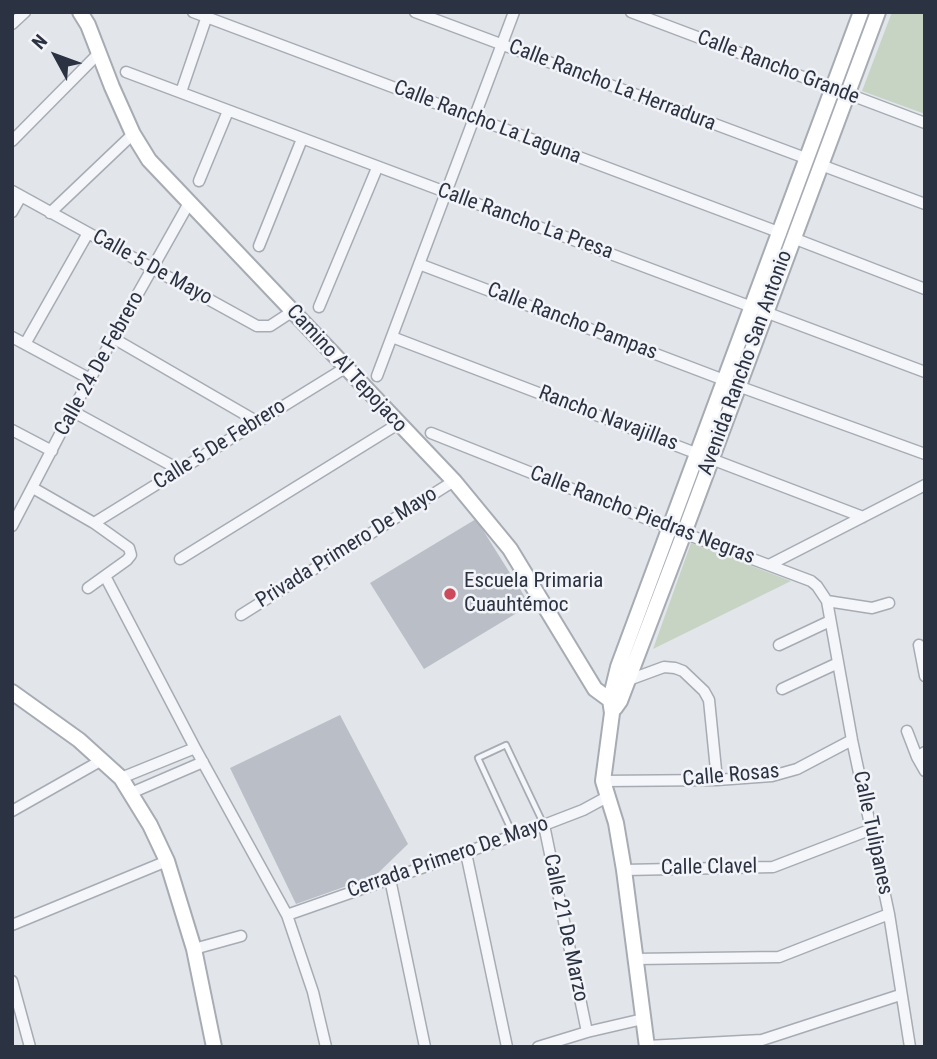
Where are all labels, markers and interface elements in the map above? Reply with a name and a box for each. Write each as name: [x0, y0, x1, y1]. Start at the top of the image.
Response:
north arrow: [21, 21, 91, 91]
street label: Calle Rancho Grande: [693, 25, 863, 111]
text: N: [27, 30, 52, 54]
street label: Calle Rancho La Herradura: [505, 35, 719, 137]
street label: Calle Rancho La Laguna: [390, 76, 584, 170]
street label: Calle Rancho La Presa: [434, 179, 616, 265]
street label: Calle 5 De Mayo: [88, 225, 216, 311]
street label: Avenida Rancho San Antonio: [694, 247, 798, 479]
street label: Calle Rancho Pampas: [483, 278, 661, 366]
street label: Calle 24 De Febrero: [50, 287, 150, 441]
street label: Camino Al Tepojaco: [280, 300, 412, 438]
street label: Rancho Navajillas: [535, 381, 681, 457]
street label: Calle 5 De Febrero: [149, 394, 291, 496]
street label: Calle Rancho Piedras Negras: [526, 461, 758, 571]
street label: Privada Primero De Mayo: [252, 482, 442, 614]
place label: Escuela Primaria Cuauhtémoc: [464, 569, 603, 619]
marker: Escuela Primaria Cuauhtémoc: [442, 586, 458, 602]
street label: Calle Rosas: [682, 759, 780, 793]
street label: Calle Tulipanes: [847, 769, 897, 897]
street label: Cerrada Primero De Mayo: [344, 812, 552, 904]
street label: Calle 21 De Marzo: [537, 852, 593, 1004]
street label: Calle Clavel: [661, 855, 757, 881]

